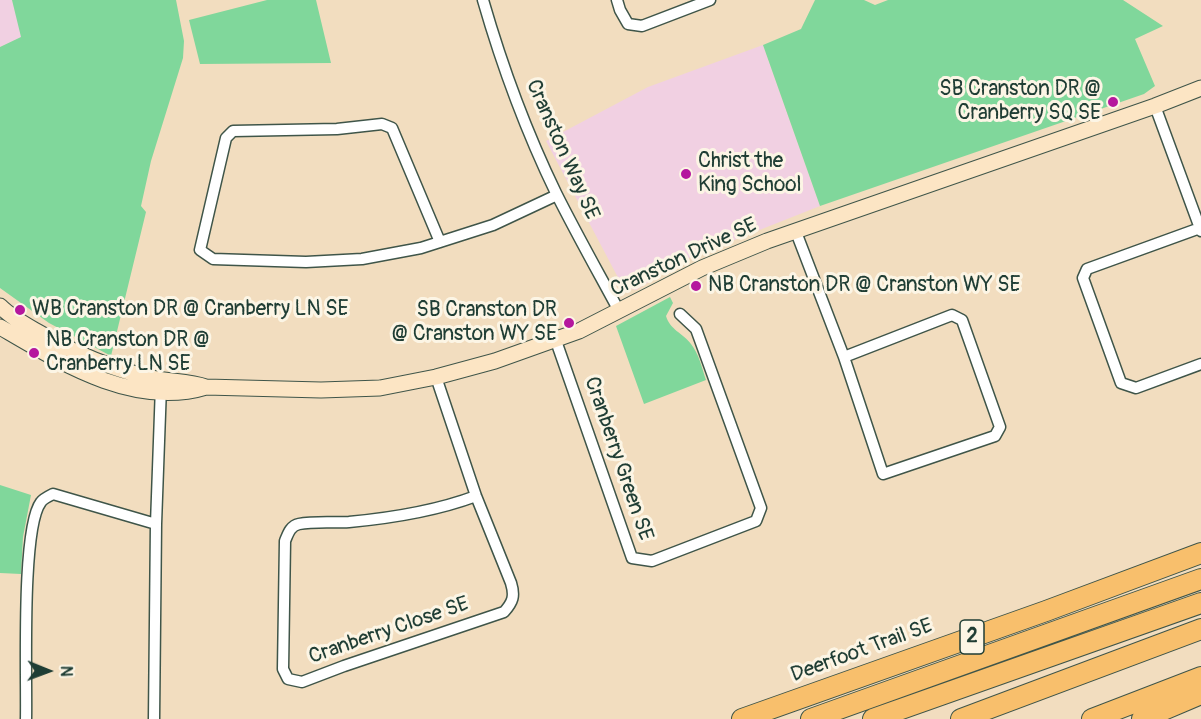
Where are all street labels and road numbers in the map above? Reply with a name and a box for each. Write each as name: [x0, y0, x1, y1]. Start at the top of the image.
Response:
street label: Cranston Way SE: [520, 76, 604, 224]
street label: Cranston Drive SE: [607, 213, 761, 303]
street label: Cranberry Green SE: [578, 374, 658, 544]
street label: Cranberry Close SE: [306, 592, 472, 670]
street label: Deerfoot Trail SE: [788, 614, 936, 688]
road number: 2: [960, 620, 984, 654]

